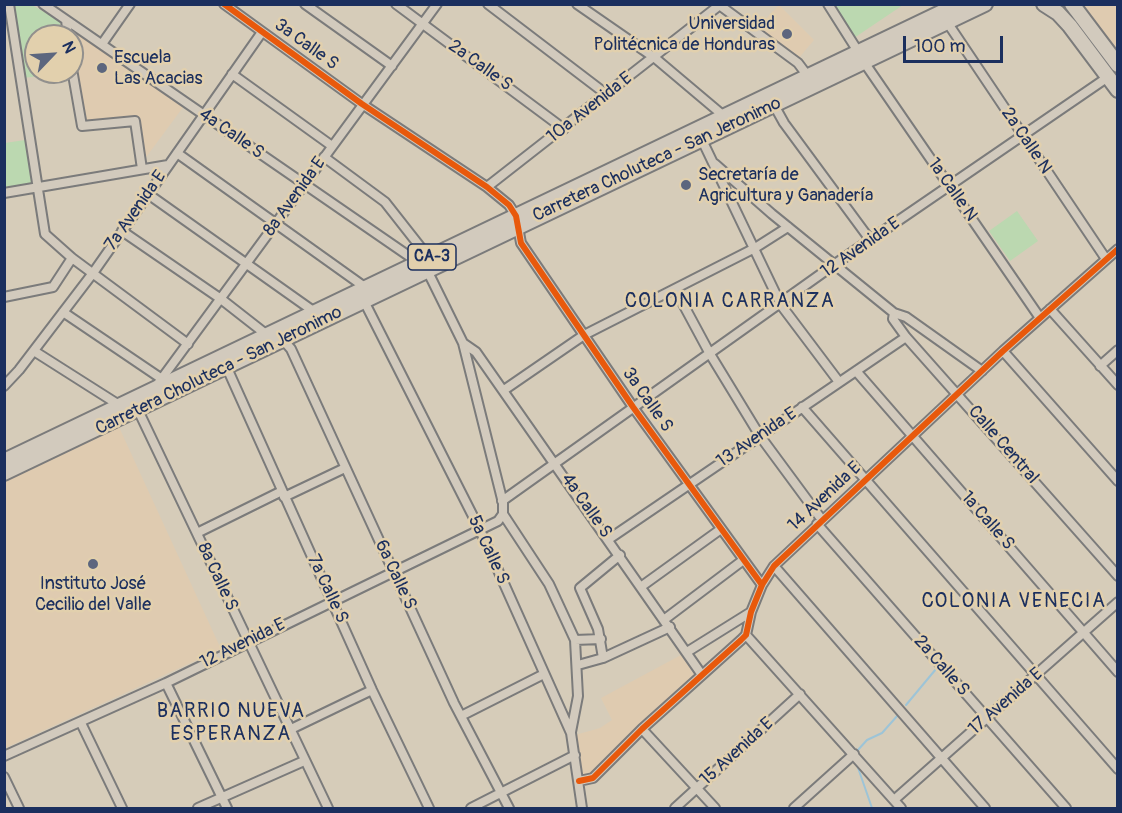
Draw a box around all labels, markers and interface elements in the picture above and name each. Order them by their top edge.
place label: Universidad Politécnica de Honduras [594,13,775,56]
street label: 3a Calle S [270,15,342,75]
north arrow [24,24,84,84]
scale bar [906,24,1006,62]
marker: Universidad Politécnica de Honduras [780,27,794,41]
text: 100 m [914,35,966,58]
street label: 2a Calle S [444,36,516,96]
text: N [57,38,80,56]
place label: Escuela Las Acacias [114,47,202,90]
marker: Escuela Las Acacias [95,61,109,75]
street label: 10a Avenida E [543,68,637,148]
street label: Carretera Choluteca - San Jeronimo [529,93,785,227]
street label: 4a Calle S [194,104,268,164]
street label: 2a Calle N [996,104,1056,178]
street label: 8a Avenida E [259,153,331,241]
street label: 1a Calle N [922,154,982,226]
place label: Secretaría de Agricultura y Ganadería [698,164,873,207]
street label: 7a Avenida E [101,167,171,255]
marker: Secretaría de Agricultura y Ganadería [679,178,693,192]
street label: 12 Avenida E [817,213,905,283]
road number: CA-3 [408,244,456,270]
district label: COLONIA CARRANZA [625,290,835,314]
street label: Carretera Choluteca - San Jeronimo [92,302,346,440]
street label: 3a Calle S [617,364,677,436]
street label: Calle Central [963,401,1043,489]
street label: 13 Avenida E [713,403,801,473]
street label: 14 Avenida E [784,458,866,536]
street label: 4a Calle S [556,469,616,543]
street label: 1a Calle S [956,487,1018,555]
street label: 5a Calle S [463,512,513,588]
street label: 6a Calle S [370,537,420,613]
street label: 8a Calle S [192,540,242,614]
street label: 7a Calle S [302,551,352,627]
marker: Instituto José Cecilio del Valle [86,557,100,571]
place label: Instituto José Cecilio del Valle [35,573,151,616]
district label: COLONIA VENECIA [922,590,1106,614]
street label: 12 Avenida E [197,614,289,674]
street label: 2a Calle S [909,631,973,701]
street label: 17 Avenida E [964,664,1048,740]
district label: BARRIO NUEVA ESPERANZA [157,700,305,747]
street label: 15 Avenida E [696,713,778,791]

